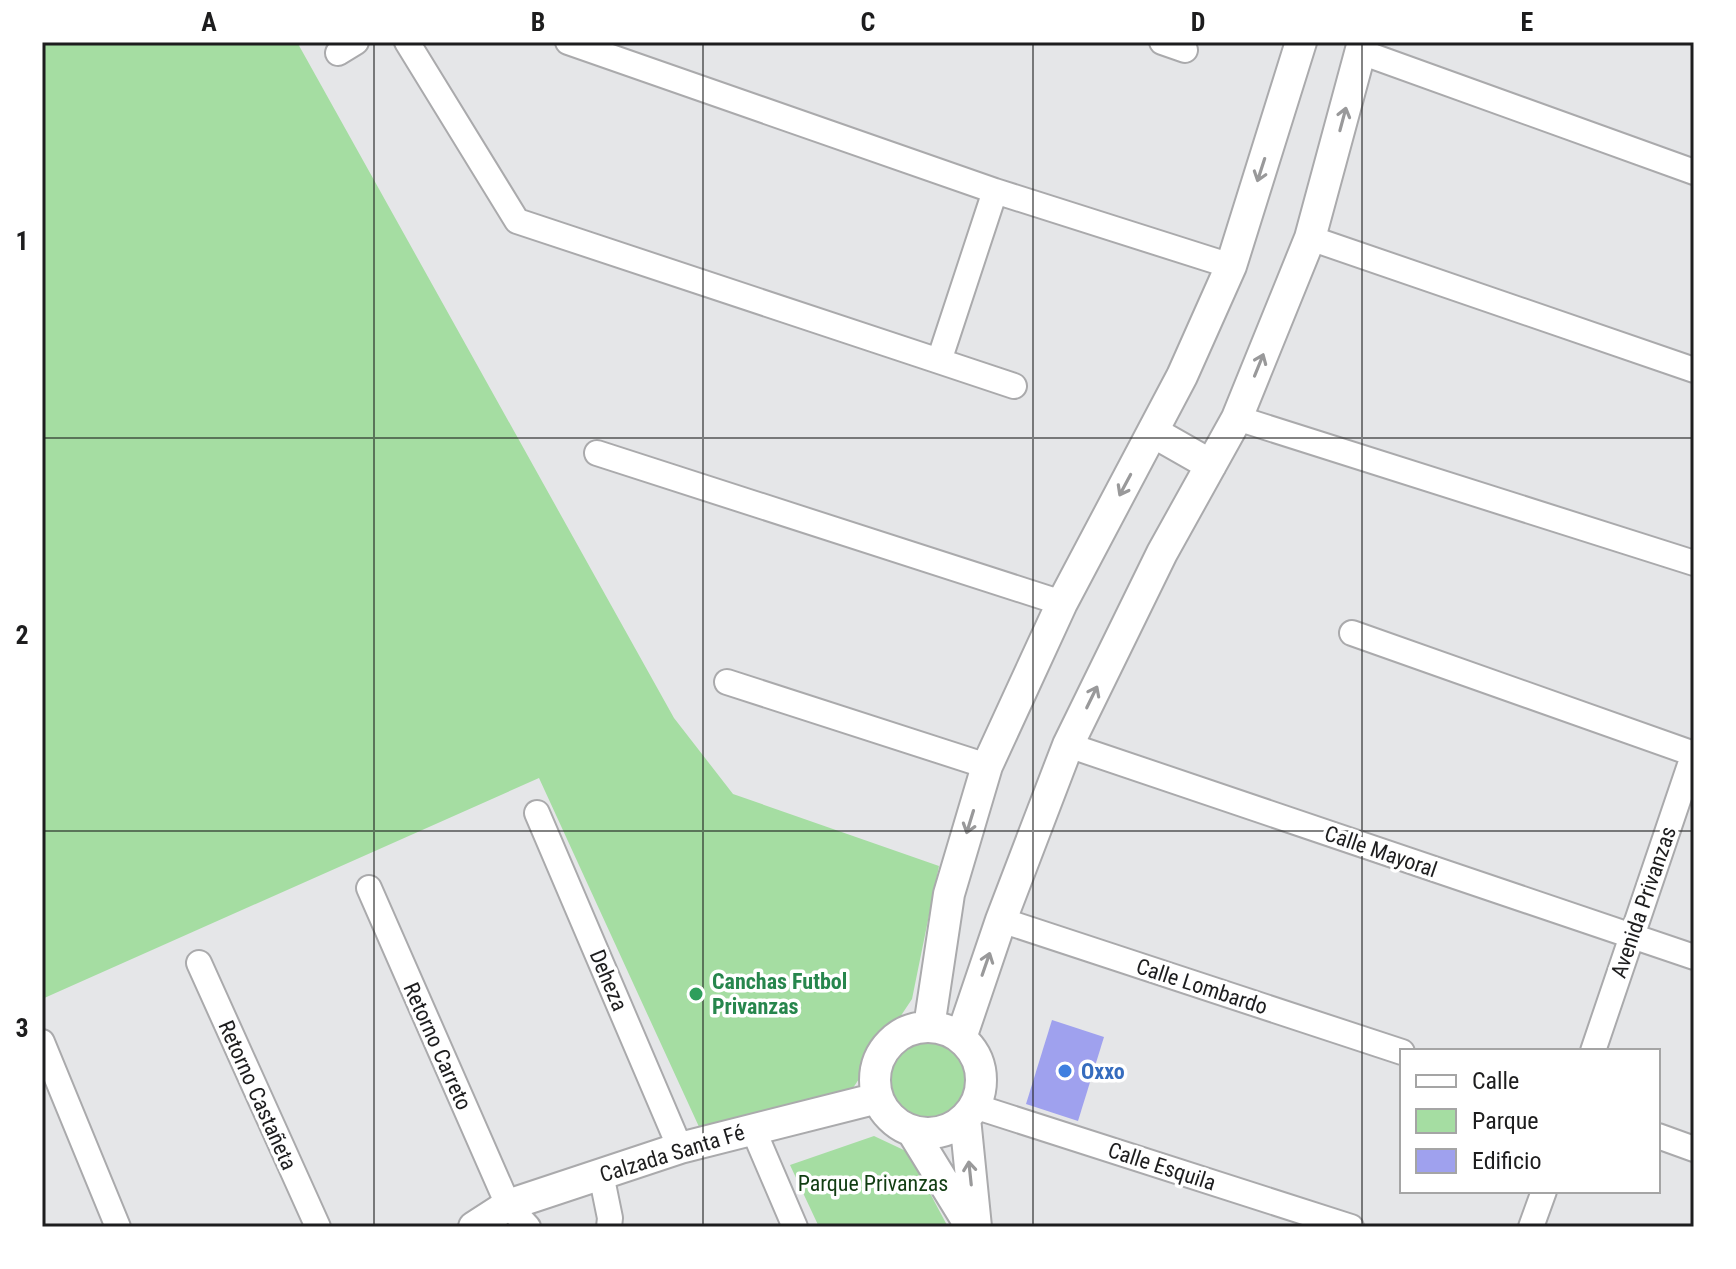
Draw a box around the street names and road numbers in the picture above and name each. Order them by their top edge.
street label: Calle Mayoral [1321,821,1440,882]
street label: Avenida Privanzas [1606,823,1681,981]
street label: Deheza [585,946,633,1015]
street label: Calle Lombardo [1133,954,1271,1019]
street label: Retorno Carreto [398,979,477,1114]
street label: Retorno Castañeta [213,1017,302,1174]
street label: Calzada Santa Fé [597,1120,748,1187]
street label: Calle Esquila [1105,1137,1219,1196]

